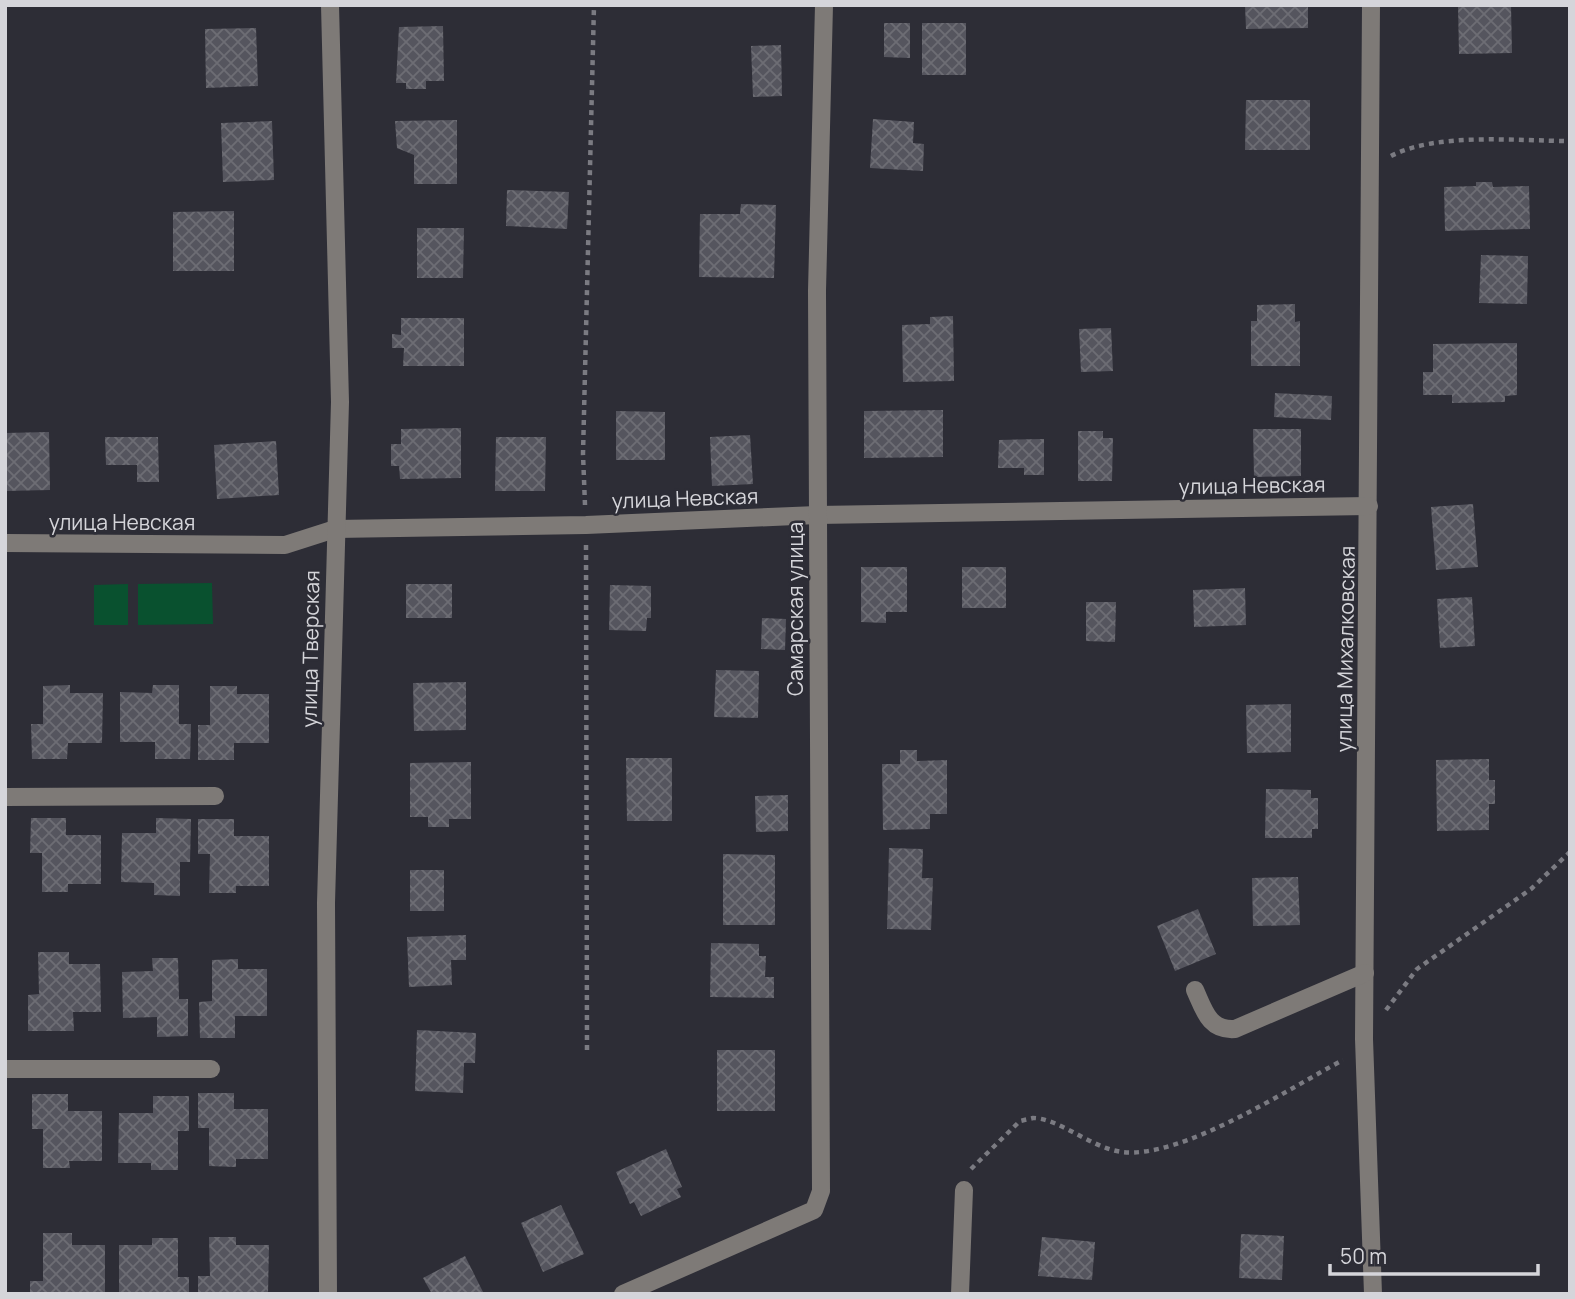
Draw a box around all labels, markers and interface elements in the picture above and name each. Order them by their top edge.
street label: улица Невская [1178,470,1326,500]
street label: улица Невская [611,481,759,515]
street label: улица Невская [49,508,195,536]
street label: Самарская улица [781,522,809,696]
street label: улица Михалковская [1329,545,1361,753]
street label: улица Тверская [295,570,325,728]
scale bar [1330,1232,1538,1276]
text: 50 m [1340,1242,1387,1270]

